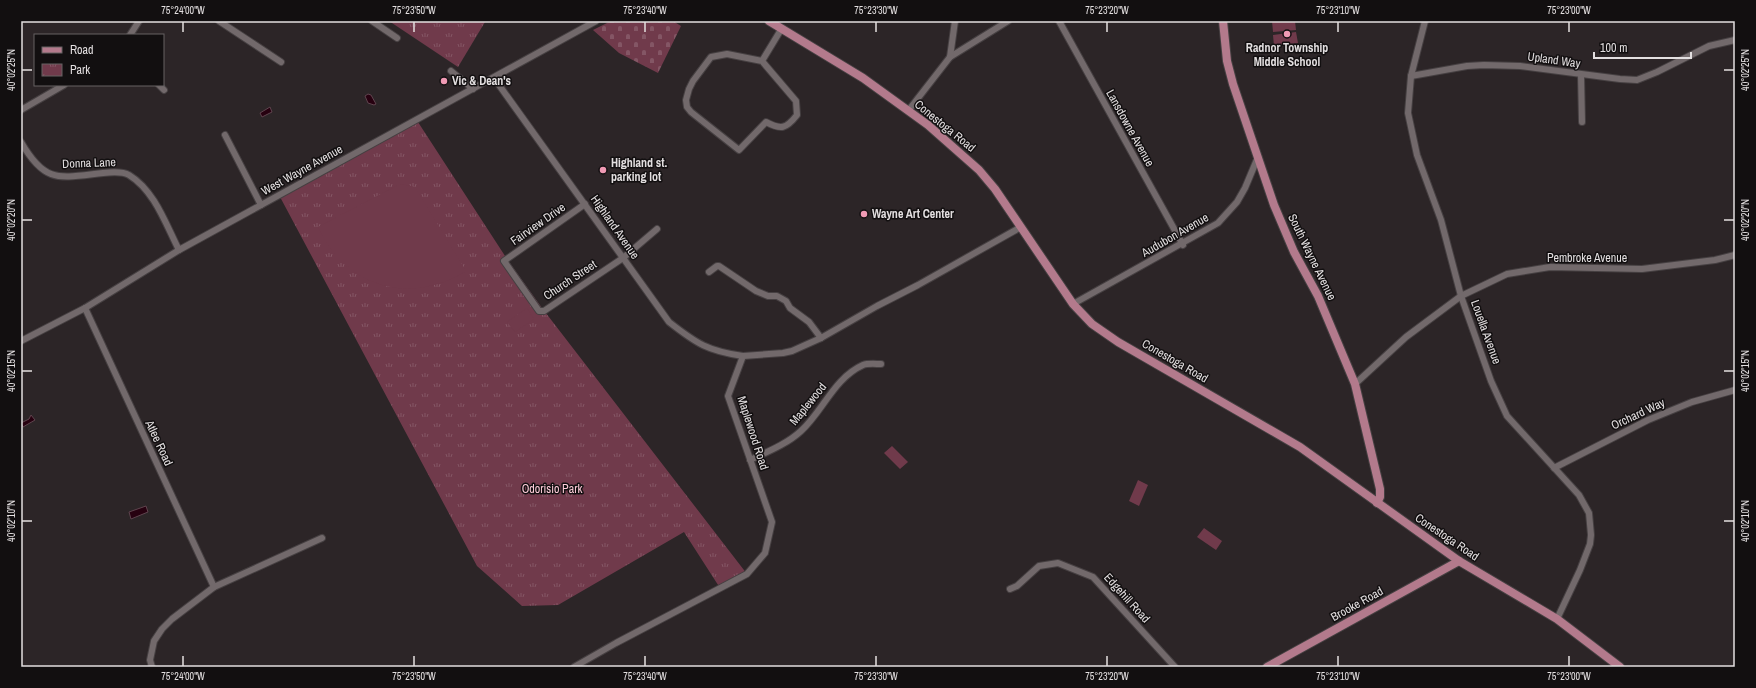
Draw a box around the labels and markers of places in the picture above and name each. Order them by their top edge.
marker: Radnor Township Middle School [1282,29,1292,39]
place label: Radnor Township Middle School [1246,40,1328,70]
place label: Vic & Dean's [452,73,512,89]
marker: Vic & Dean's [439,76,449,86]
place label: Highland st. parking lot [611,155,668,185]
marker: Highland st. parking lot [598,165,608,175]
place label: Wayne Art Center [872,206,954,222]
marker: Wayne Art Center [859,209,869,219]

